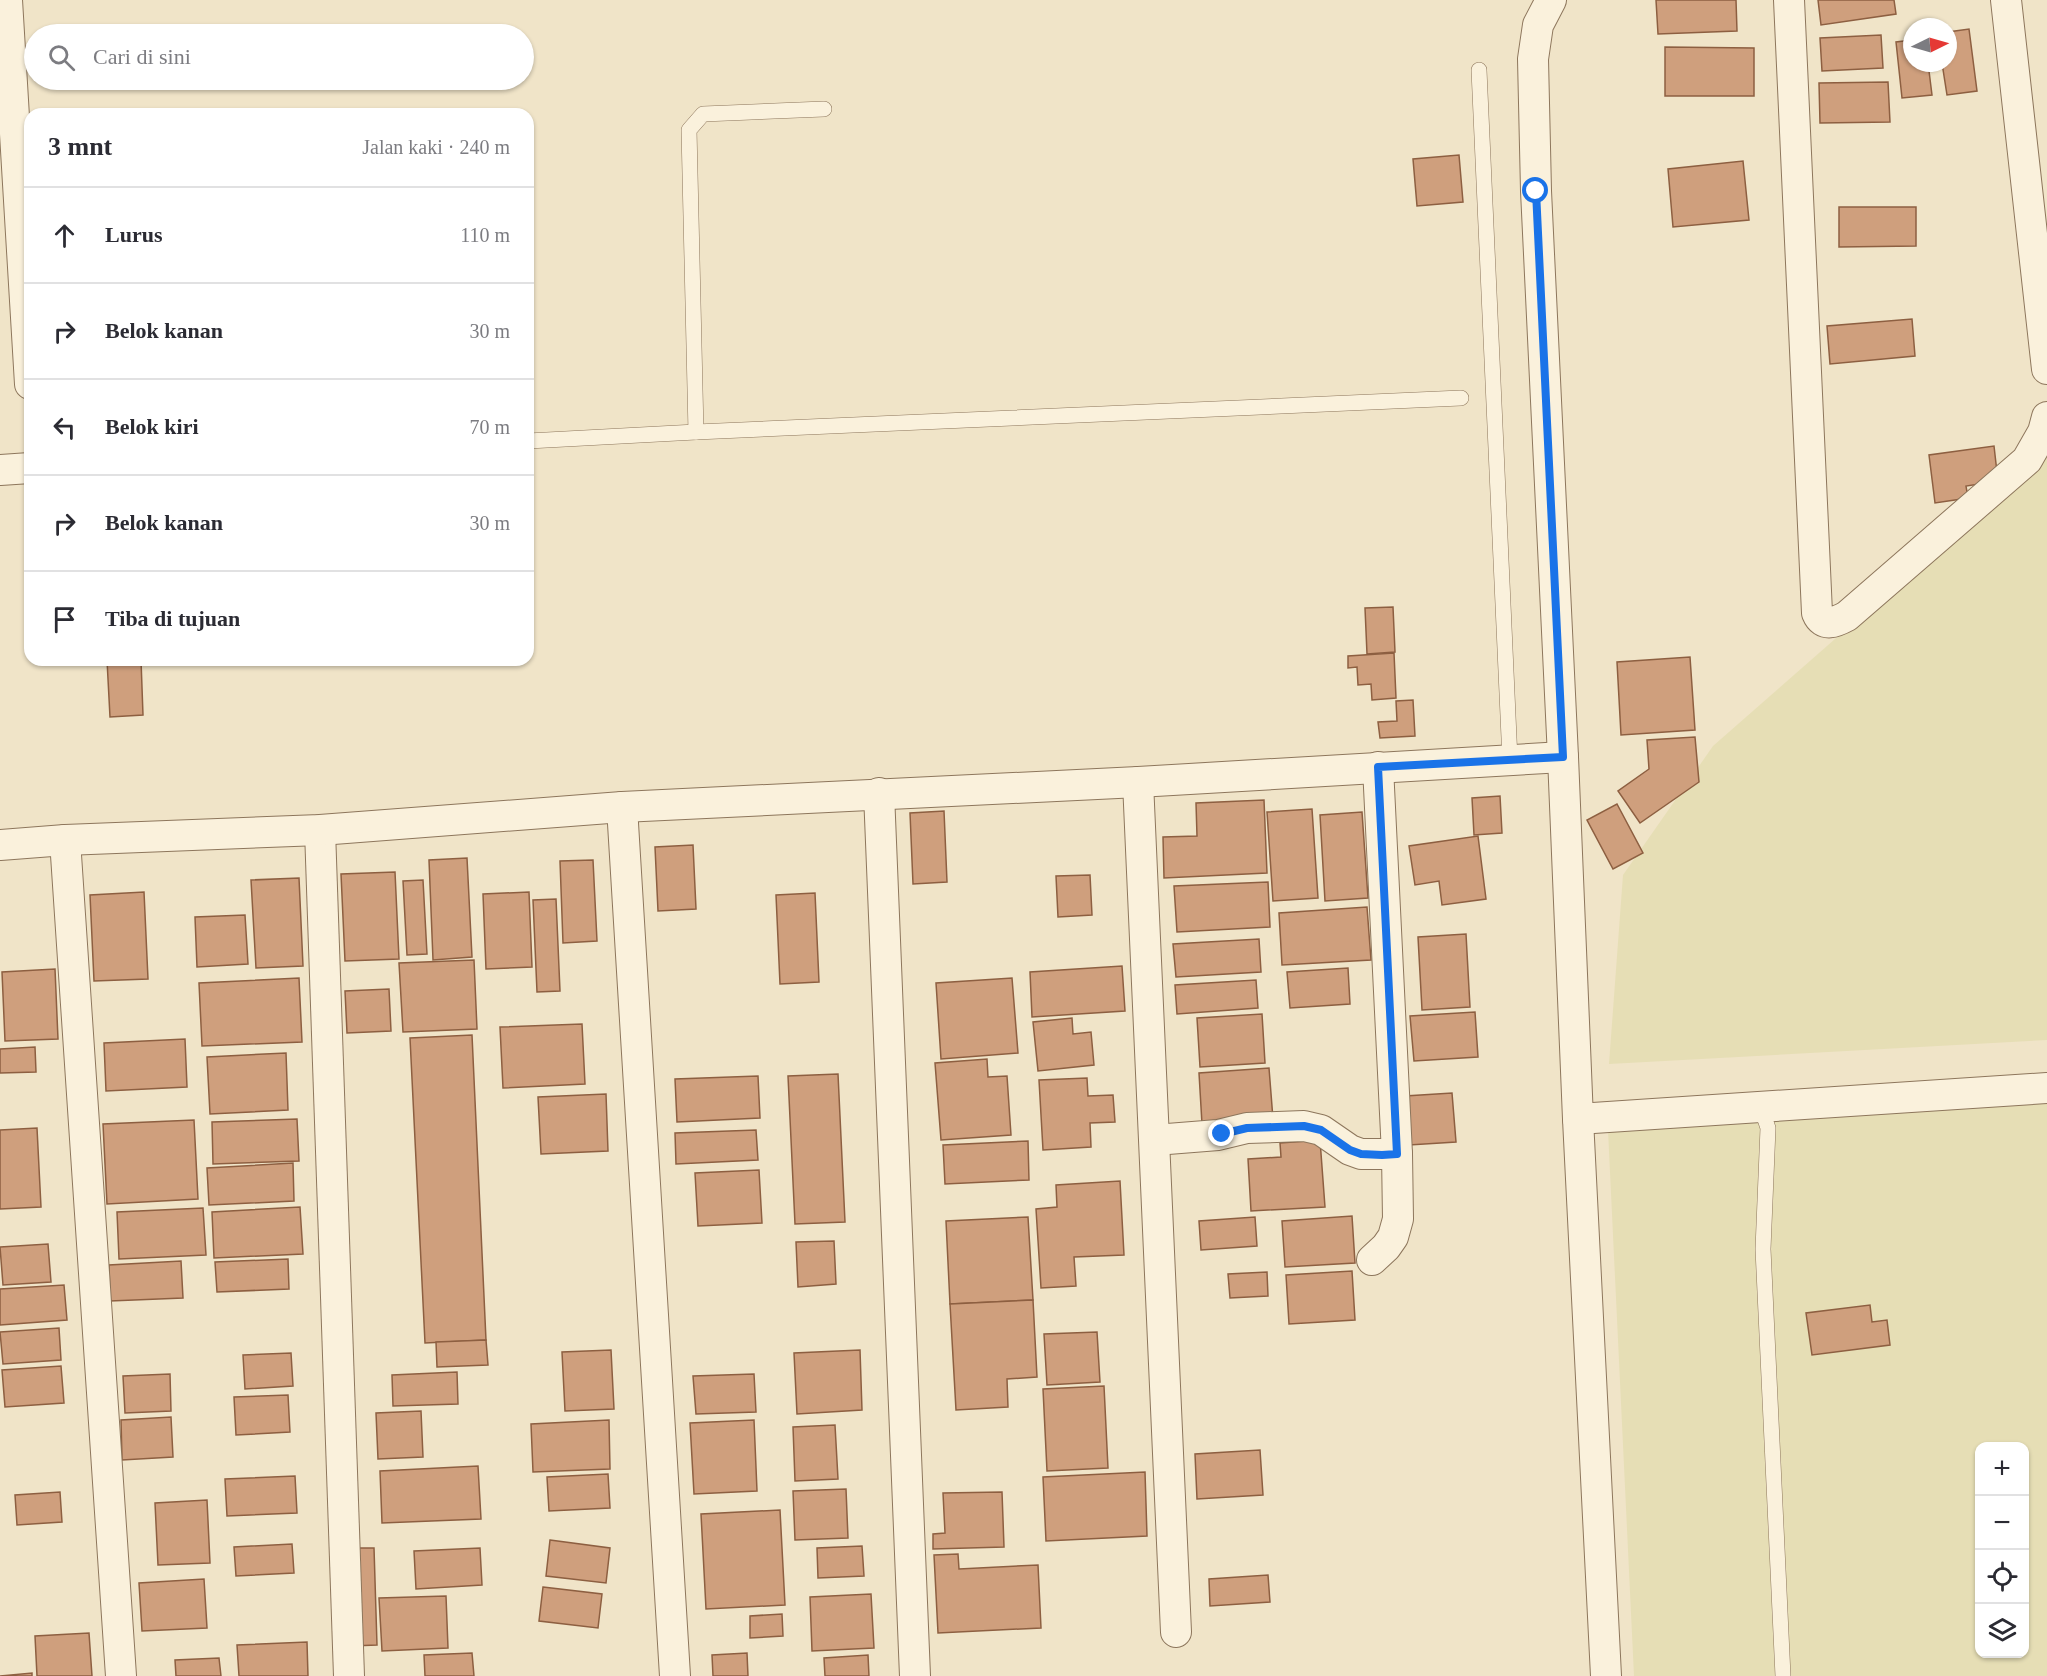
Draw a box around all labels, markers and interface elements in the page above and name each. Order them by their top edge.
north arrow [1903,18,1957,72]
search box [24,24,534,90]
icon: search [45,41,78,74]
text: Cari di sini [93,44,191,69]
text: 3 mnt [48,132,112,161]
text: Jalan kaki · 240 m [362,136,510,158]
route start [1522,177,1548,203]
icon: ahead [48,219,81,252]
text: Lurus [105,222,162,247]
text: 110 m [460,224,510,246]
icon: right [48,315,81,348]
text: Belok kanan [105,318,223,343]
text: 30 m [469,320,510,342]
icon: left [48,411,81,444]
text: Belok kiri [105,414,199,439]
text: 70 m [469,416,510,438]
icon: right [48,507,81,540]
text: Belok kanan [105,510,223,535]
text: 30 m [469,512,510,534]
icon: arrive [48,603,81,636]
text: Tiba di tujuan [105,606,240,631]
route end [1208,1120,1234,1146]
map controls [1975,1442,2029,1658]
button: + [1975,1442,2029,1496]
button: − [1975,1496,2029,1550]
button: locate [1975,1550,2029,1604]
button: layers [1975,1604,2029,1658]

